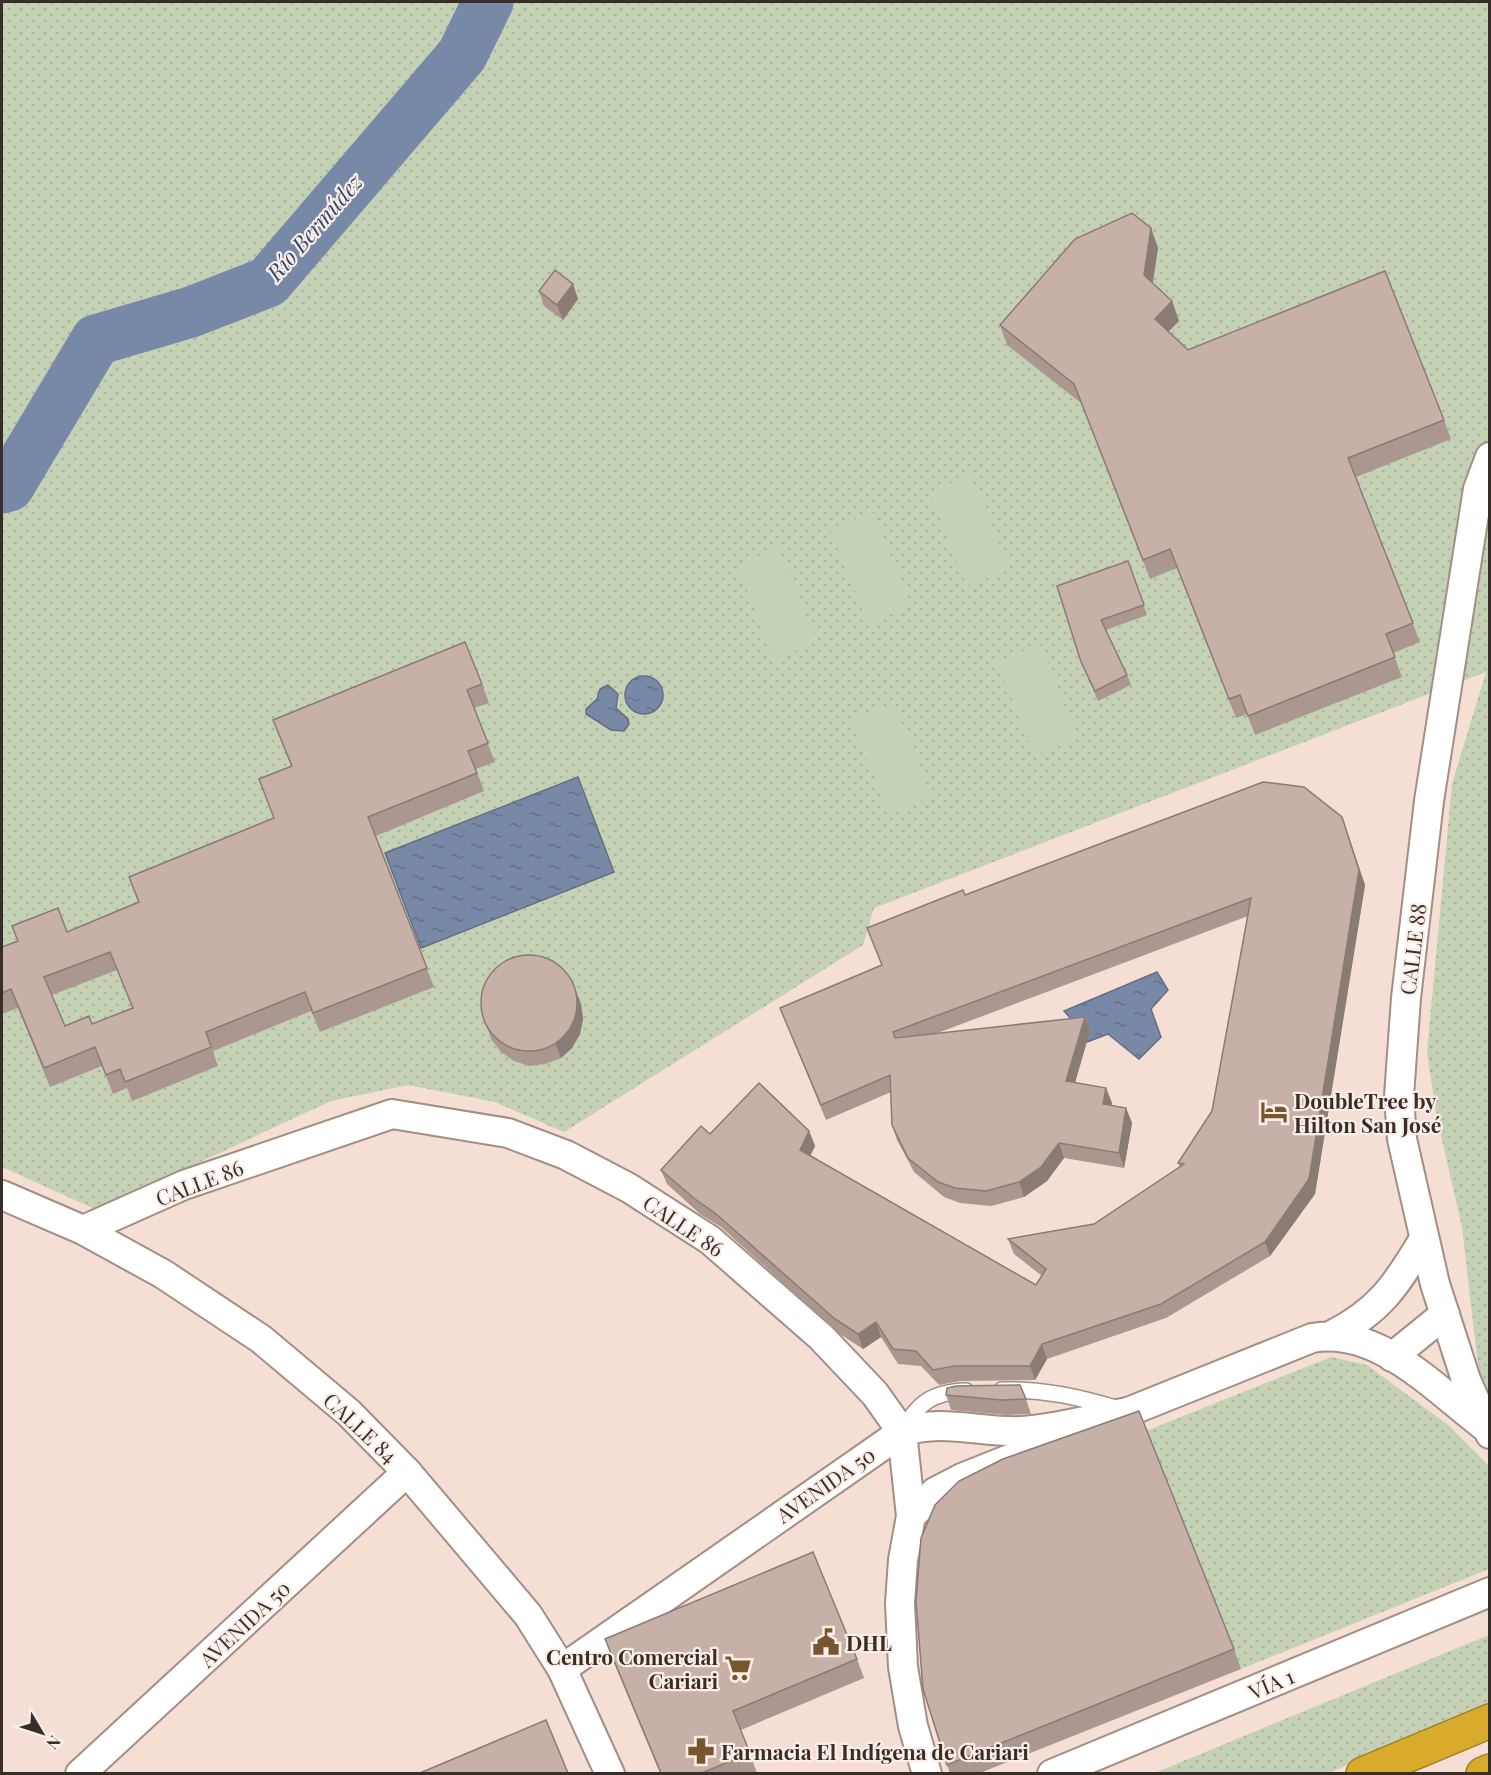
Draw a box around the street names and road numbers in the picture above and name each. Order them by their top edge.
street label: CALLE 88 [1393,902,1431,996]
street label: CALLE 86 [151,1152,247,1212]
street label: CALLE 86 [638,1188,730,1262]
street label: CALLE 84 [318,1386,404,1468]
street label: AVENIDA 50 [769,1440,880,1529]
street label: AVENIDA 50 [192,1574,295,1673]
street label: VÍA 1 [1243,1661,1298,1705]

